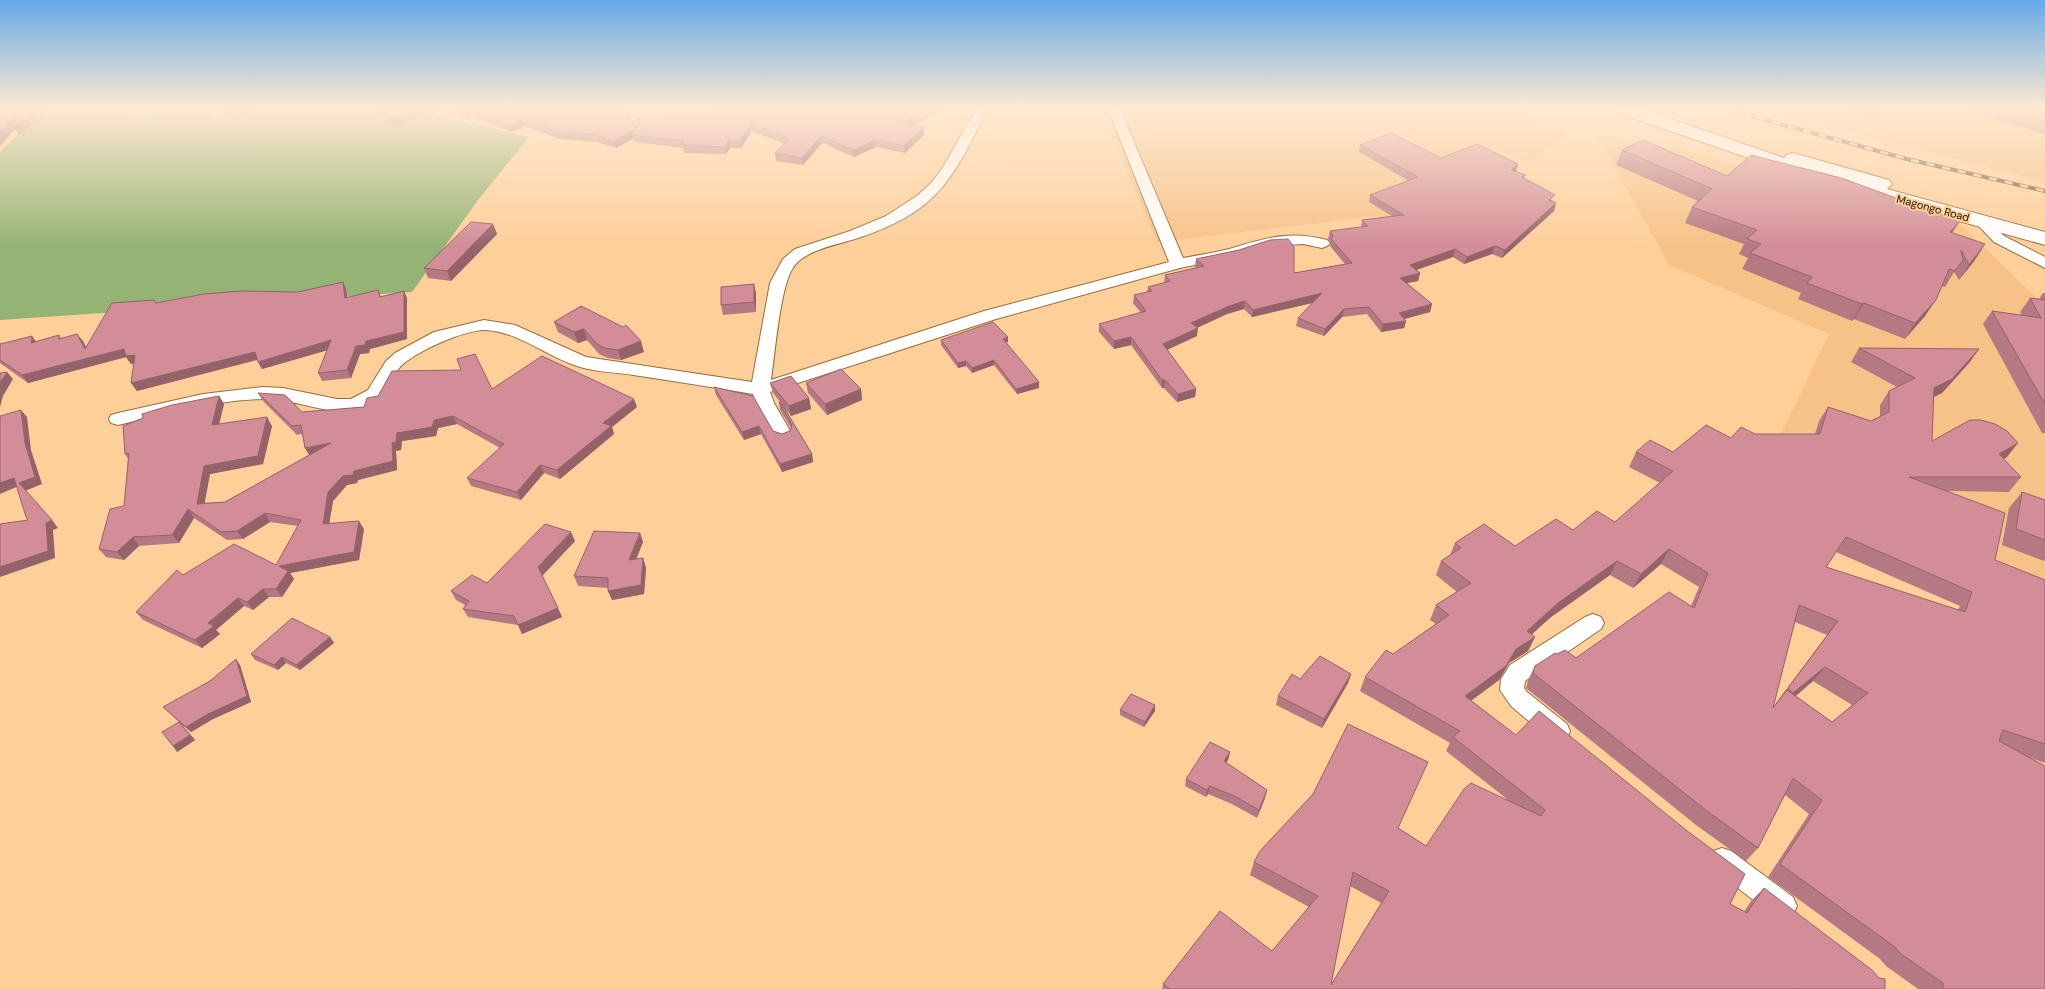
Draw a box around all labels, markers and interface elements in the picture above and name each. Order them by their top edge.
street label: Magongo Road [1895,192,1971,224]

